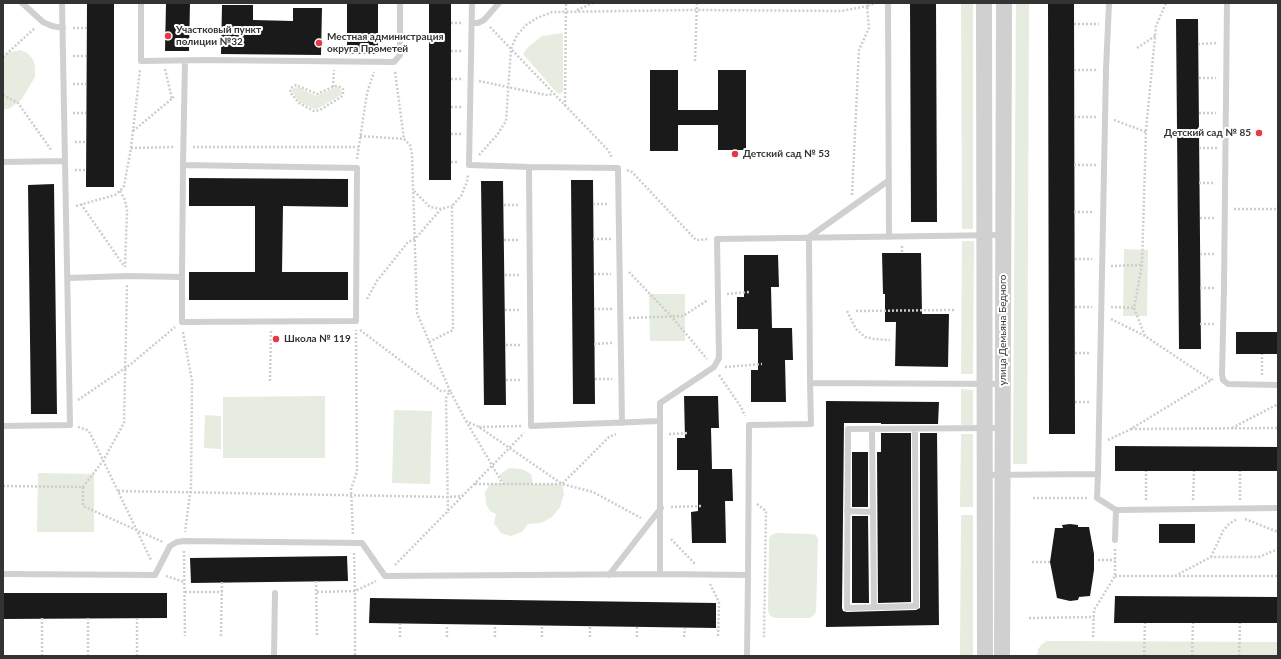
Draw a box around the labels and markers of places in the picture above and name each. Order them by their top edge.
place label: Участковый пункт полиции №32 [176,24,261,48]
marker: Участковый пункт полиции №32 [163,31,173,41]
place label: Местная администрация округа Прометей [327,31,444,54]
marker: Местная администрация округа Прометей [314,38,324,48]
place label: Детский сад № 85 [1164,127,1251,139]
marker: Детский сад № 85 [1254,128,1264,138]
place label: Детский сад № 53 [743,148,830,160]
marker: Детский сад № 53 [730,149,740,159]
place label: Школа № 119 [284,333,351,345]
marker: Школа № 119 [271,334,281,344]

